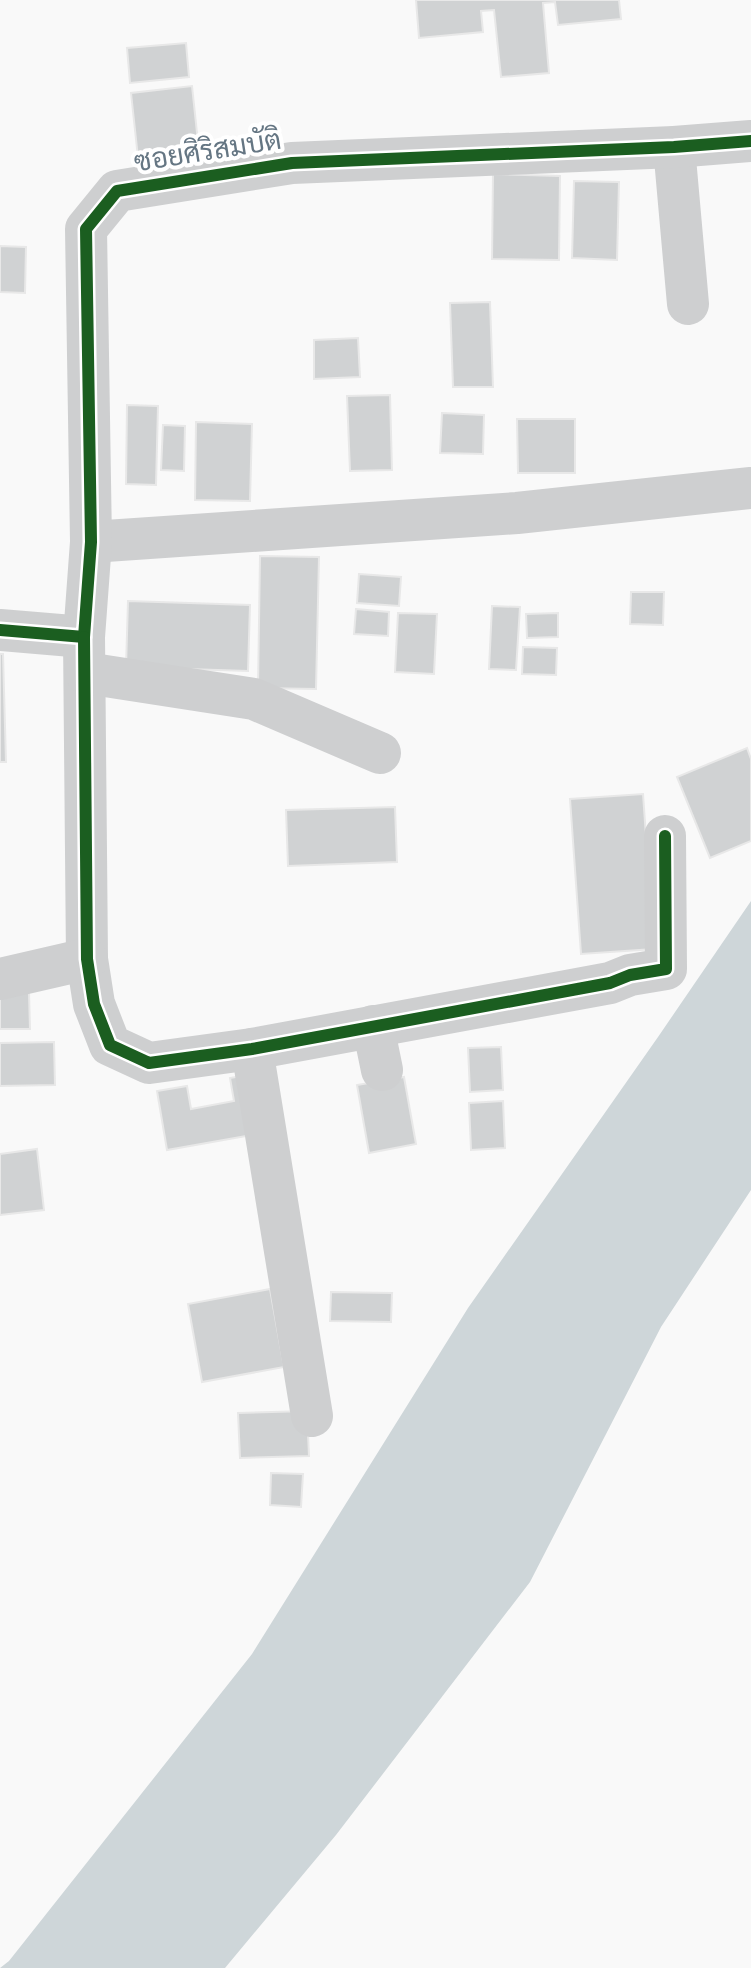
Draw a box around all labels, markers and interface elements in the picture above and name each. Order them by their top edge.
street label: ซอยศิริสมบัติ [131,121,284,177]

